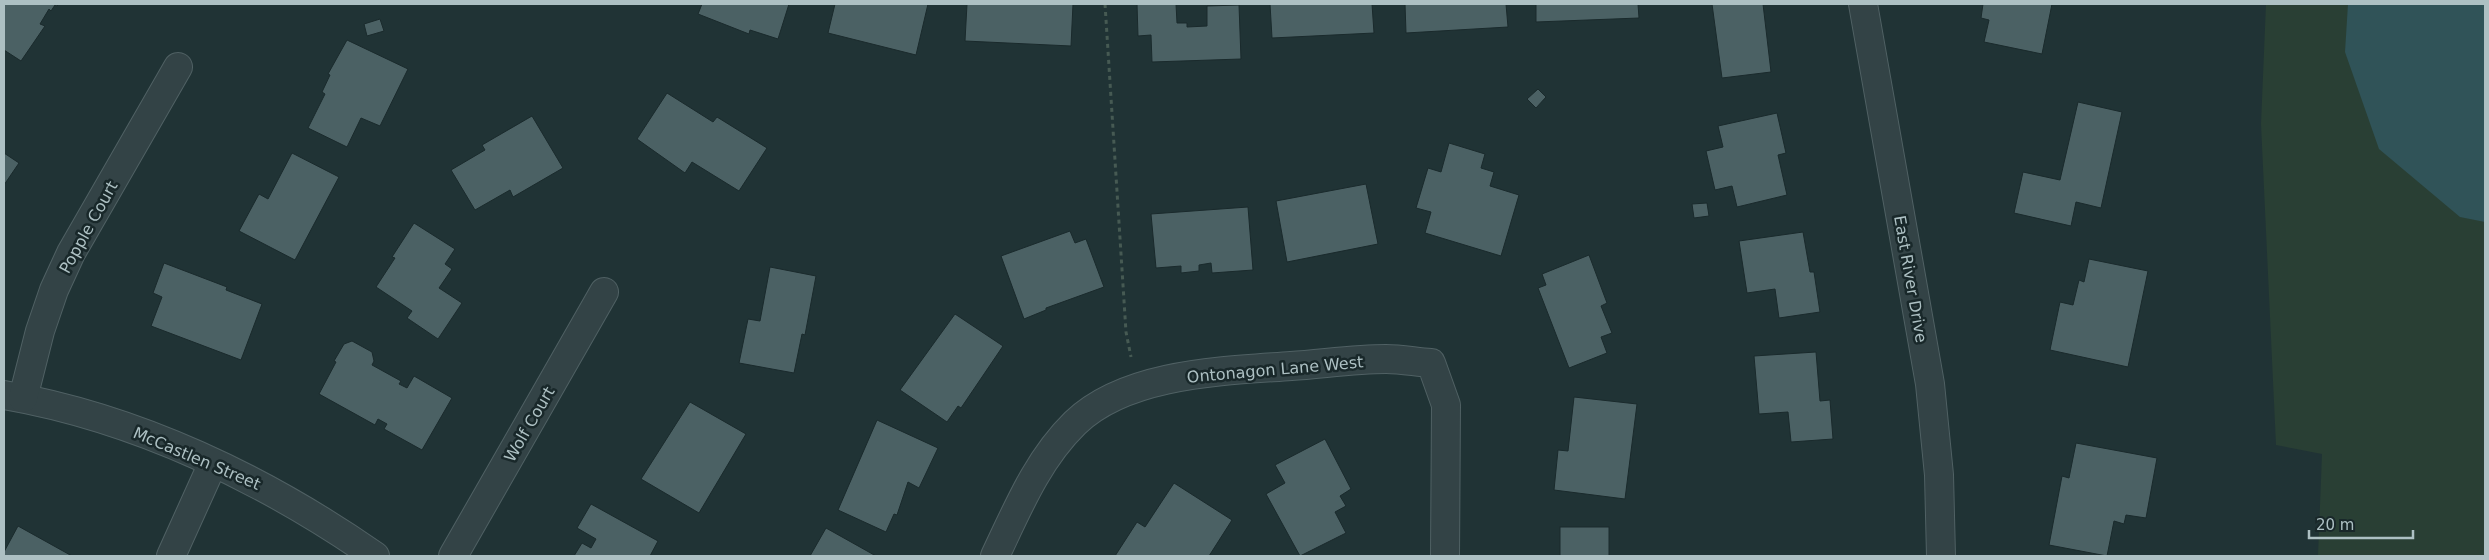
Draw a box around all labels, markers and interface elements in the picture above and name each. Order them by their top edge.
street label: Popple Court [55,178,122,277]
street label: East River Drive [1890,214,1931,344]
street label: Ontonagon Lane West [1186,352,1364,387]
street label: Wolf Court [500,383,559,465]
street label: McCastlen Street [130,423,263,494]
scale bar [2309,508,2413,540]
text: 20 m [2316,516,2354,534]

